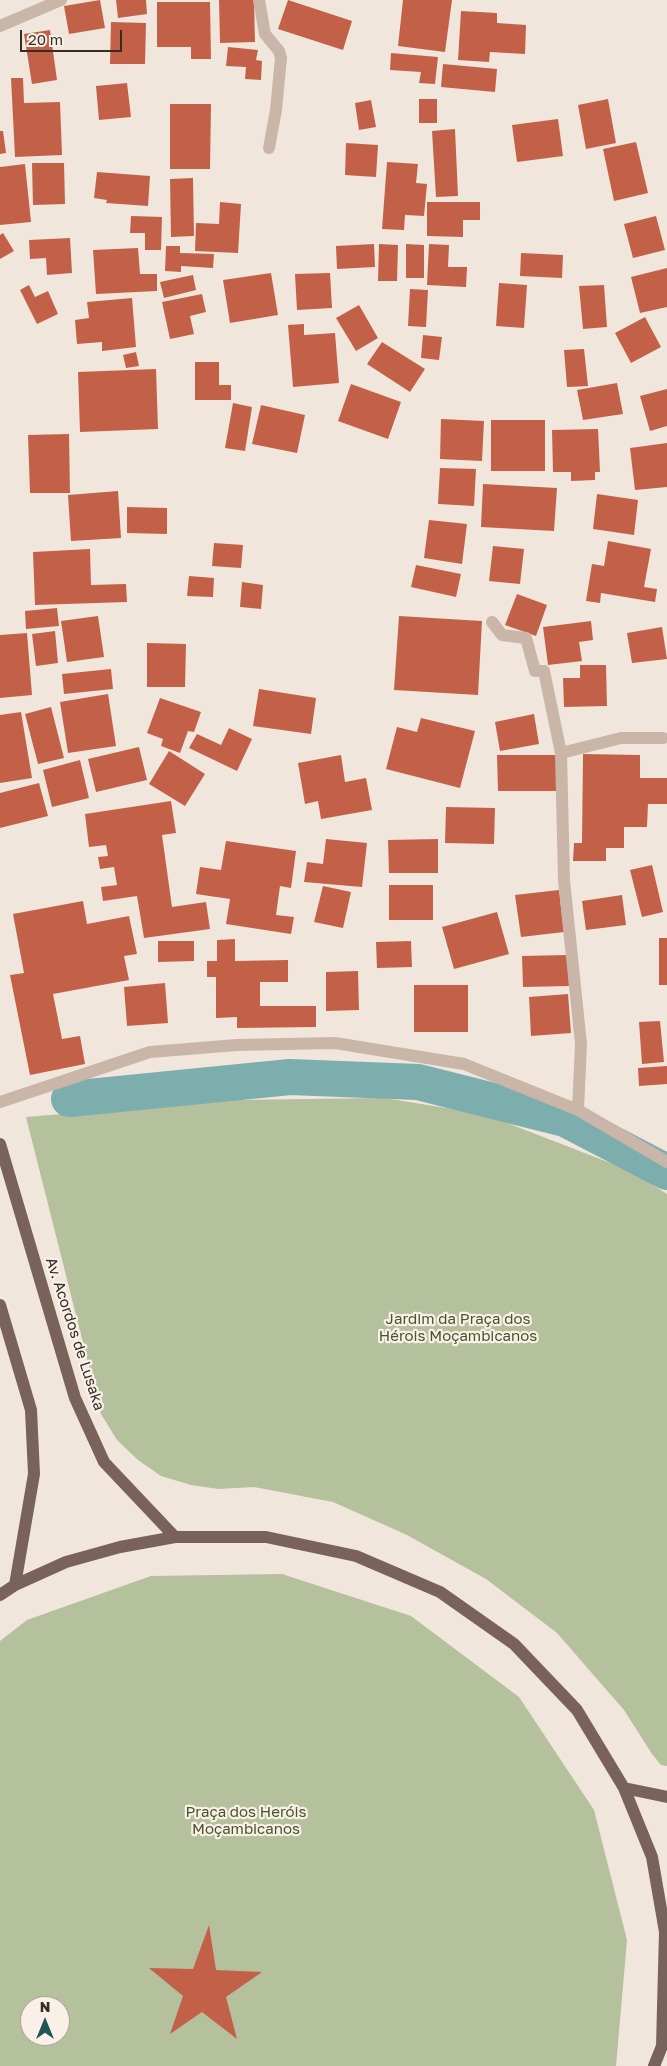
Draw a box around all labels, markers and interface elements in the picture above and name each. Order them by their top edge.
scale bar [22,20,125,52]
text: 20 m [28,30,63,48]
street label: Av. Acordos de Lusaka [42,1255,108,1413]
park label: Jardim da Praça dos Hérois Moçambicanos [379,1310,537,1345]
park label: Praça dos Heróis Moçambicanos [185,1803,307,1838]
north arrow [20,1996,70,2046]
text: N [40,1998,50,2015]

